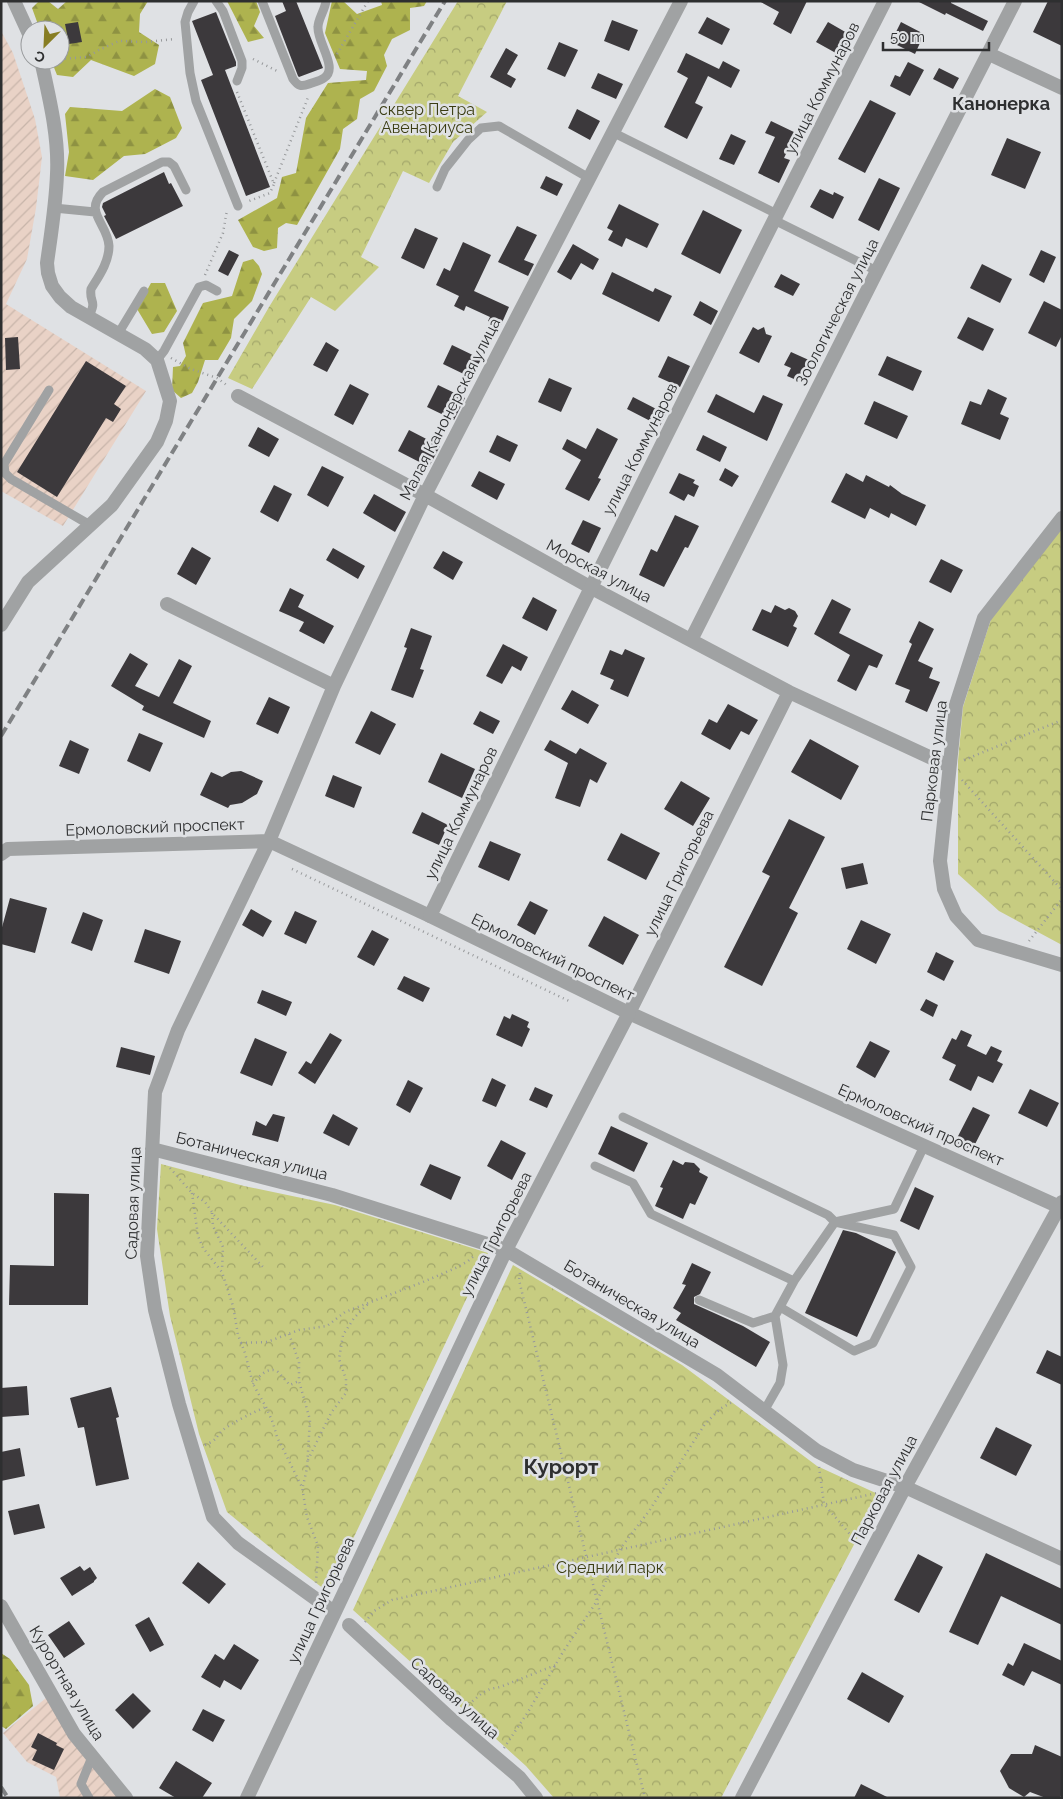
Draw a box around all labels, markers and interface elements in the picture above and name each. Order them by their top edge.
street label: улица Коммунаров [780,19,864,157]
north arrow [20,20,70,70]
scale bar [883,20,989,52]
text: 50 m [890,28,925,46]
text: С [32,47,47,66]
district label: Канонерка [952,93,1050,114]
park label: сквер Петра Авенариуса [379,100,475,137]
street label: Зоологическая улица [792,235,882,389]
street label: Малая Канонерская улица [396,315,504,503]
street label: улица Коммунаров [598,380,682,518]
street label: Морская улица [543,535,655,607]
street label: Парковая улица [917,699,951,823]
street label: улица Коммунаров [421,743,501,883]
street label: улица Григорьева [640,807,718,939]
street label: Ермоловский проспект [65,814,245,840]
street label: Ермоловский проспект [468,909,638,1005]
street label: Ермоловский проспект [835,1080,1007,1170]
street label: Ботаническая улица [174,1128,330,1184]
street label: Садовая улица [122,1146,144,1260]
street label: улица Григорьева [456,1169,536,1299]
street label: Ботаническая улица [560,1256,704,1352]
street label: Парковая улица [847,1432,921,1548]
district label: Курорт [524,1454,599,1479]
street label: улица Григорьева [283,1534,359,1666]
park label: Средний парк [556,1558,664,1577]
street label: Курортная улица [25,1622,109,1744]
street label: Садовая улица [407,1653,503,1743]

